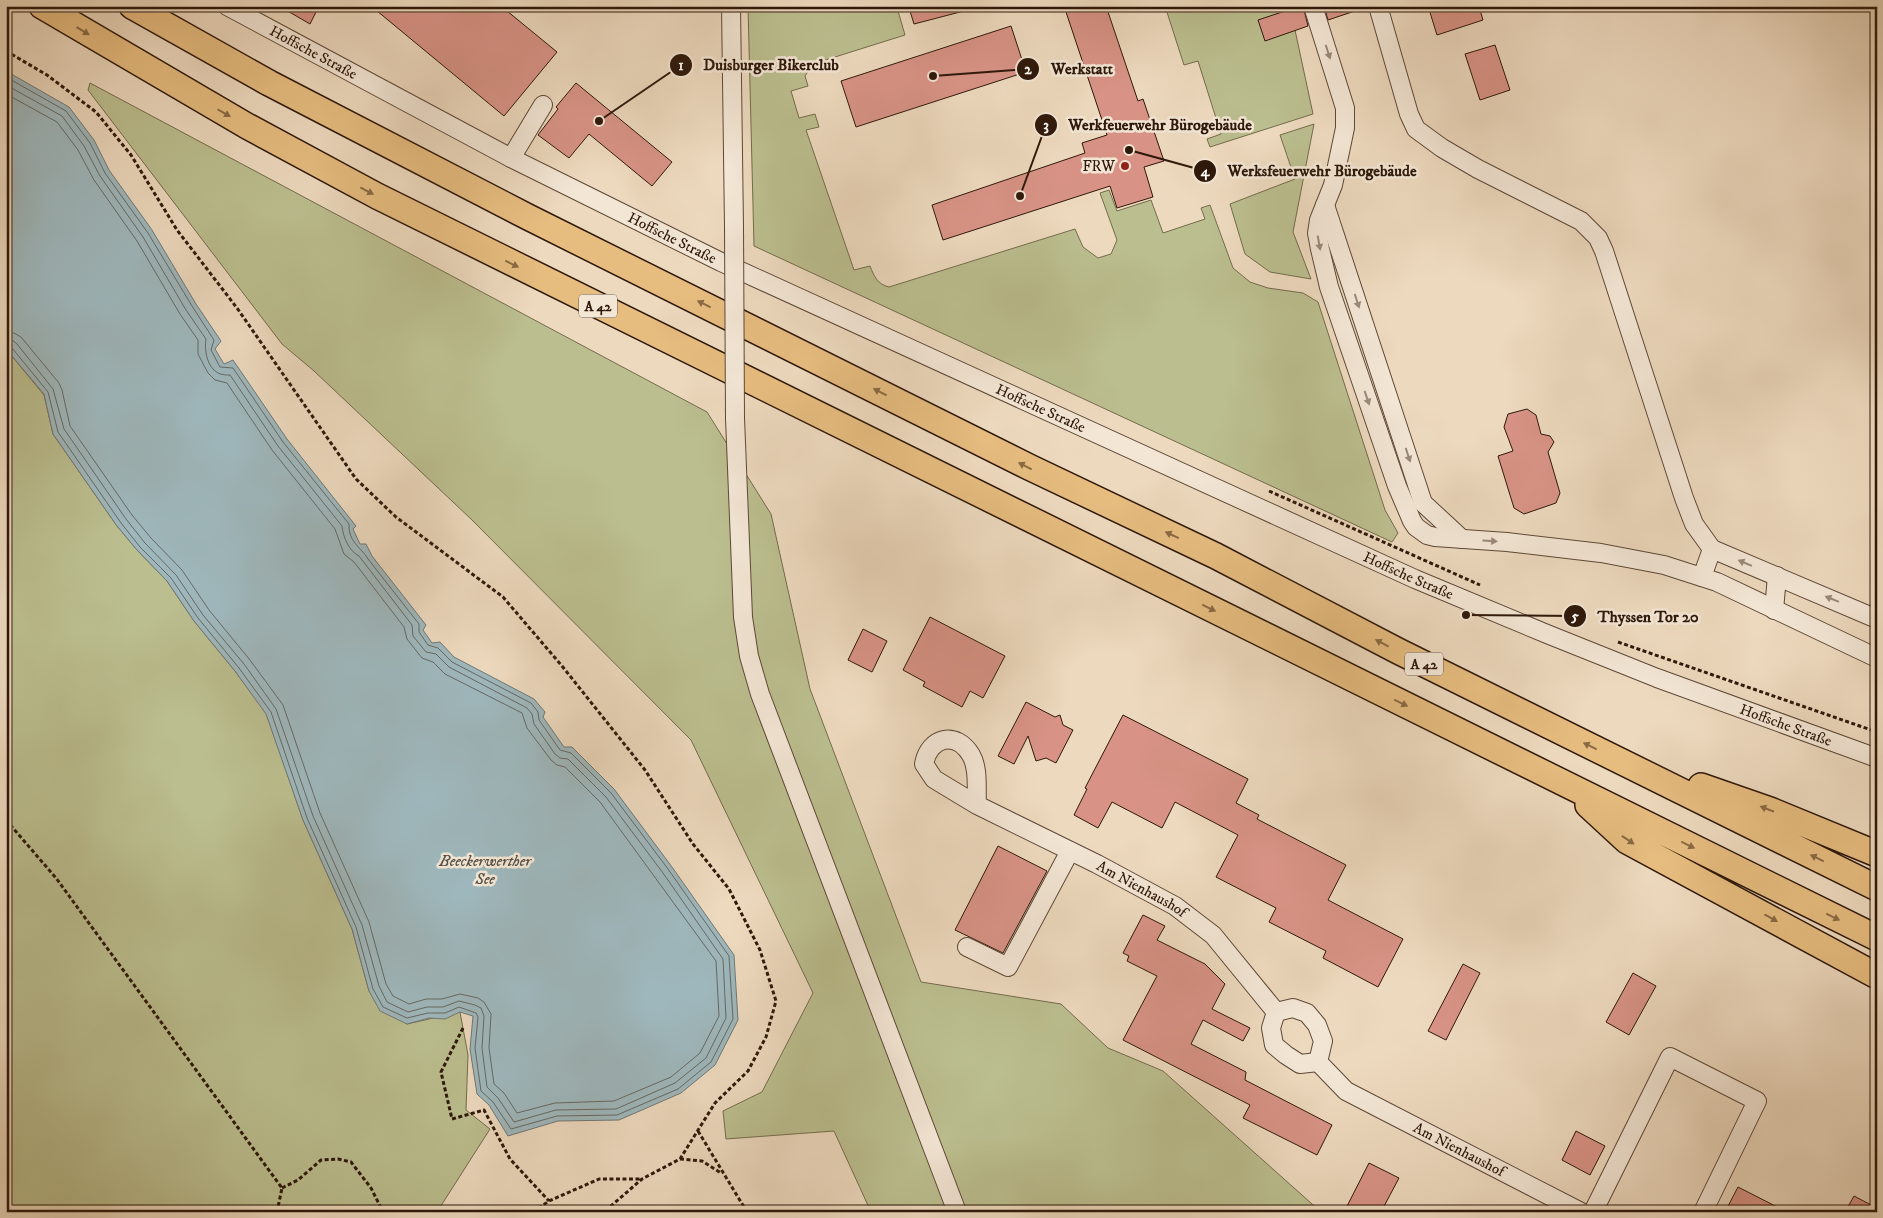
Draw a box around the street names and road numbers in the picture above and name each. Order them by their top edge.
street label: Hoffsche Straße [266,21,360,84]
street label: Hoffsche Straße [624,208,720,268]
road number: A 42 [579,294,617,318]
street label: Hoffsche Straße [993,380,1088,437]
street label: Hoffsche Straße [1360,548,1456,604]
road number: A 42 [1405,652,1443,676]
street label: Hoffsche Straße [1737,700,1834,751]
street label: Am Nienhaushof [1093,857,1192,923]
street label: Am Nienhaushof [1410,1118,1510,1182]

